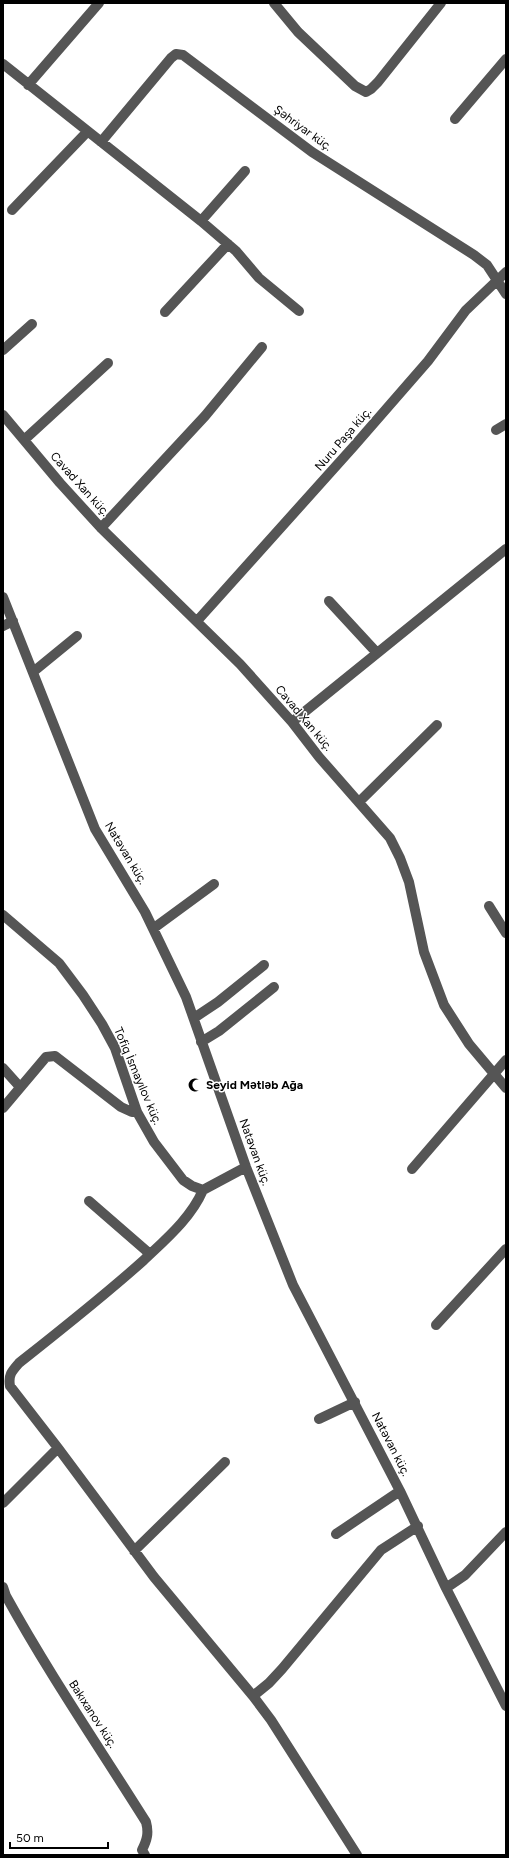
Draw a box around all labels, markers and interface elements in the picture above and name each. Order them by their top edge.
street label: Şəhriyar küç. [271,102,335,154]
street label: Nuru Paşa küç. [312,405,374,473]
street label: Cavad Xan küç. [48,449,112,519]
street label: Cavad Xan küç. [273,682,335,754]
street label: Natəvan küç. [102,819,150,887]
street label: Tofiq İsmayılov küç. [111,1025,165,1127]
mosque icon: Seyid Mətləb Ağa [187,1077,203,1093]
place label: Seyid Mətləb Ağa [206,1078,303,1092]
street label: Natəvan küç. [236,1117,274,1187]
street label: Natəvan küç. [369,1410,413,1478]
street label: Bakıxanov küç. [66,1677,120,1751]
scale bar [10,1824,108,1850]
text: 50 m [16,1831,44,1845]

